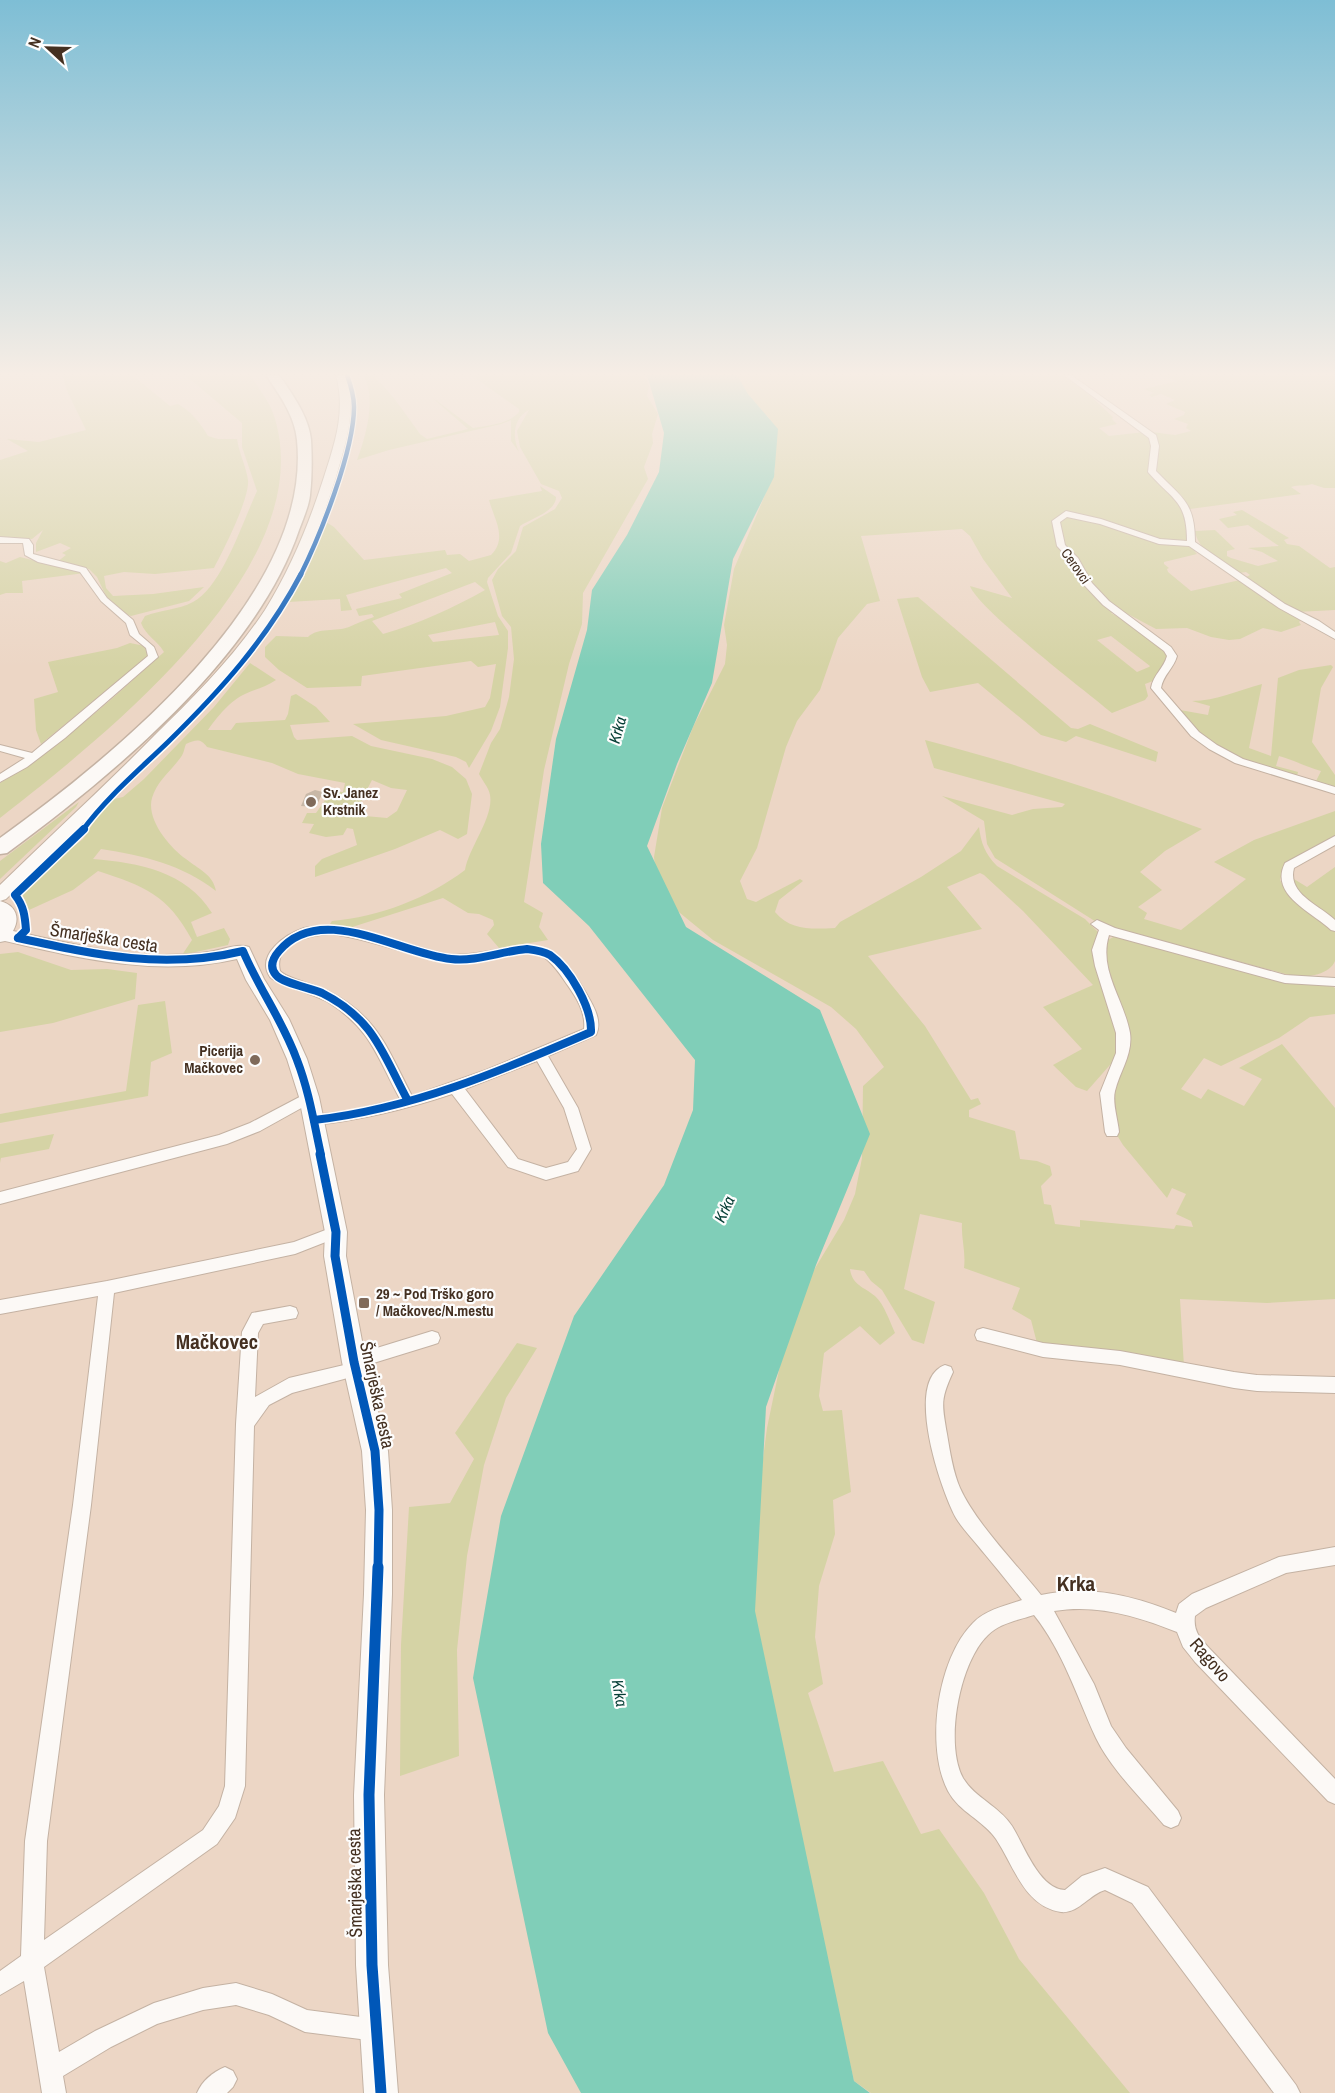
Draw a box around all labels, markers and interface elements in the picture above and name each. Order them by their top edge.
north arrow [18,18,78,78]
text: N [22,34,46,51]
street label: Cerovci [1057,545,1095,587]
water label: Krka [603,714,631,746]
place label: Sv. Janez Krstnik [323,782,378,820]
marker: Sv. Janez Krstnik [304,795,318,809]
street label: Šmarješka cesta [48,917,160,958]
place label: Picerija Mačkovec [184,1040,243,1078]
marker: Picerija Mačkovec [248,1053,262,1067]
water label: Krka [708,1192,740,1226]
place label: 29 ~ Pod Trško goro / Mačkovec/N.mestu [376,1283,494,1321]
marker: 29 ~ Pod Trško goro / Mačkovec/N.mestu [357,1296,371,1310]
district label: Mačkovec [176,1327,258,1356]
street label: Šmarješka cesta [354,1339,401,1451]
district label: Krka [1057,1569,1096,1598]
street label: Ragovo [1184,1632,1236,1687]
water label: Krka [607,1678,633,1708]
street label: Šmarješka cesta [341,1828,368,1938]

